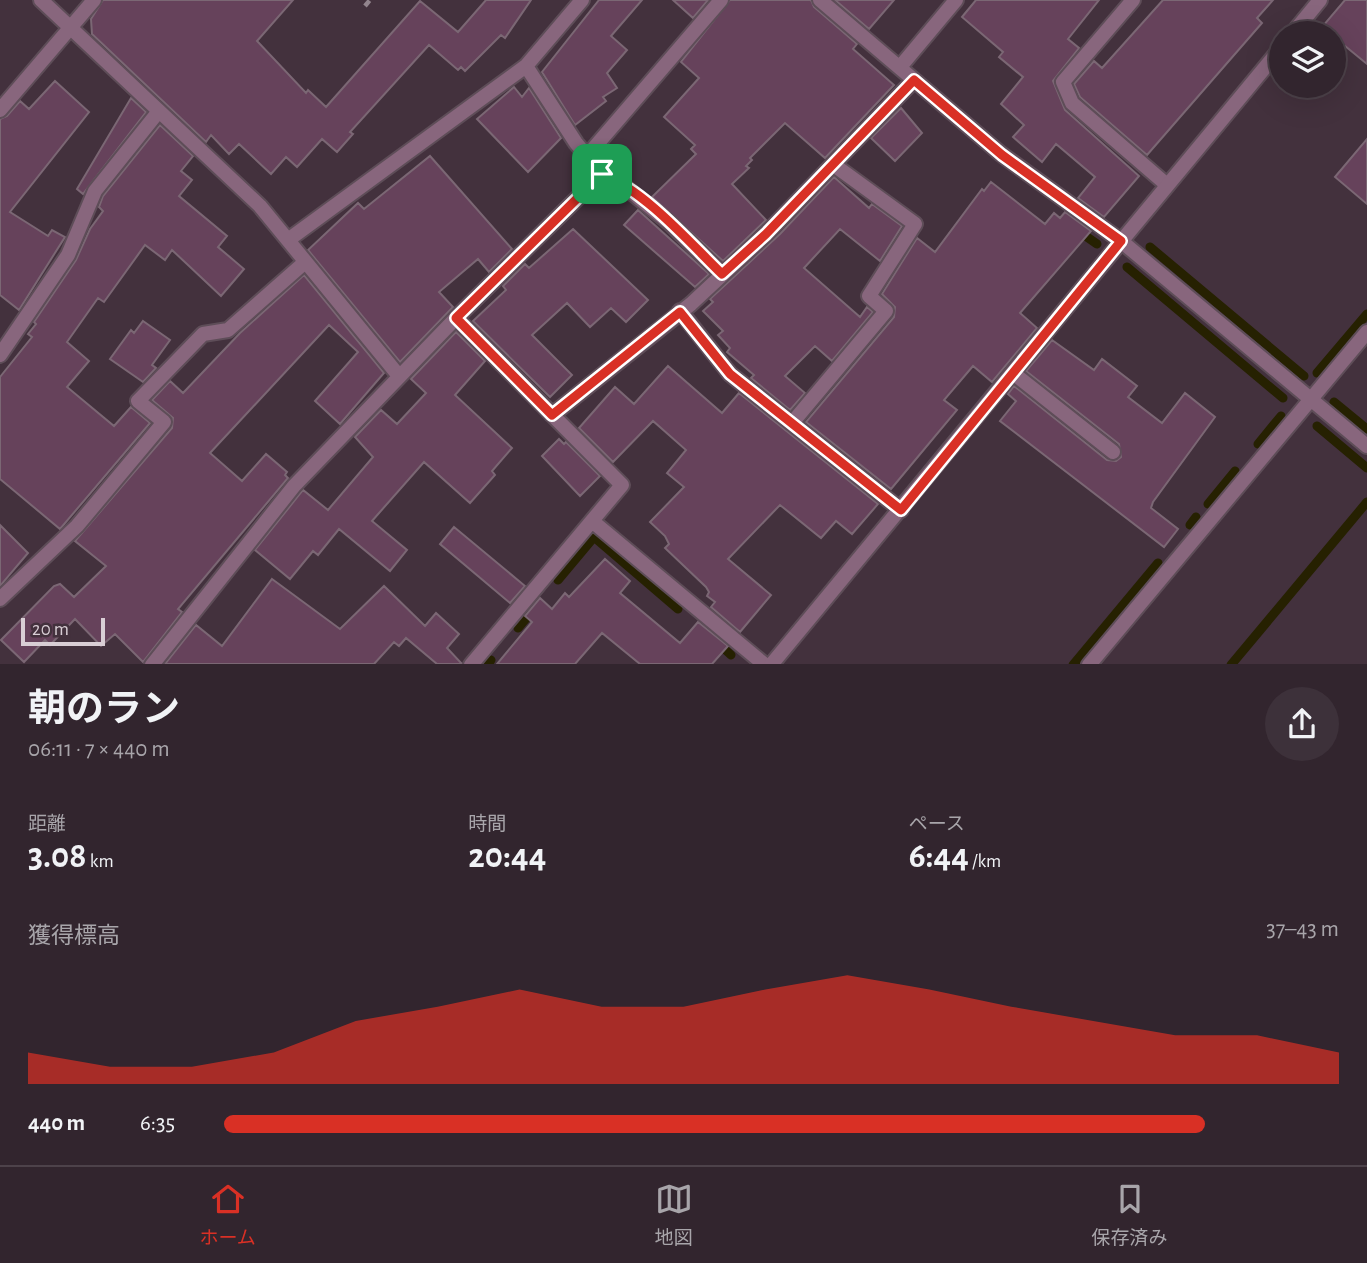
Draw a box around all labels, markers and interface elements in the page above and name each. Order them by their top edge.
map controls [1269,21,1346,98]
button: layers [1269,21,1346,98]
pin [572,144,632,204]
icon: arrive [583,155,621,193]
scale bar [21,615,105,647]
text: 20 m [32,620,69,639]
button: share [1265,687,1339,761]
text: 朝のラン [28,691,180,729]
text: 06:11 · 7 × 440 m [28,738,170,761]
text: 距離 [28,815,66,834]
text: 時間 [468,815,506,834]
text: ペース [909,815,965,834]
text: 3.08 [28,839,87,874]
text: 20:44 [468,839,546,874]
text: 6:44 [909,839,969,874]
text: km [87,852,114,871]
text: /km [969,852,1001,871]
text: 37–43 m [1266,918,1339,941]
text: 獲得標高 [28,925,120,948]
text: 440 m [28,1112,85,1135]
text: 6:35 [140,1112,175,1135]
tab: ホーム [199,1180,256,1250]
tab: 地図 [655,1180,693,1250]
tab: 保存済み [1092,1180,1168,1250]

